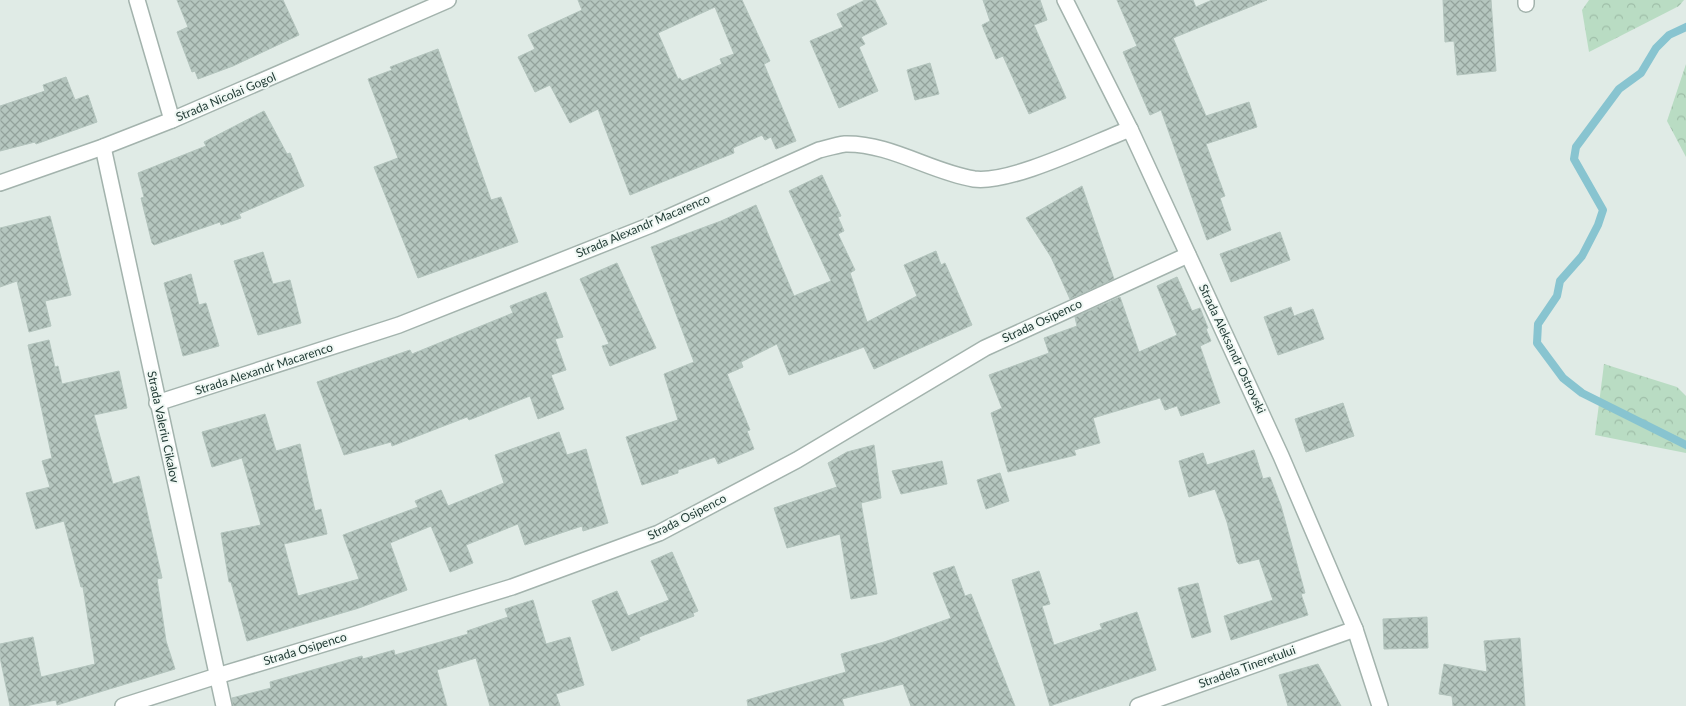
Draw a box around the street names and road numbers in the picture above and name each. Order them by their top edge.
street label: Strada Nicolai Gogol [174,69,278,124]
street label: Strada Alexandr Macarenco [574,190,712,261]
street label: Strada Aleksandr Ostrovski [1196,282,1269,416]
street label: Strada Osipenco [1000,295,1084,346]
street label: Strada Alexandr Macarenco [193,339,335,398]
street label: Strada Valeriu Cikalov [144,370,183,485]
street label: Strada Osipenco [645,490,729,543]
street label: Strada Osipenco [261,629,348,668]
street label: Stradela Tineretului [1196,642,1297,691]

